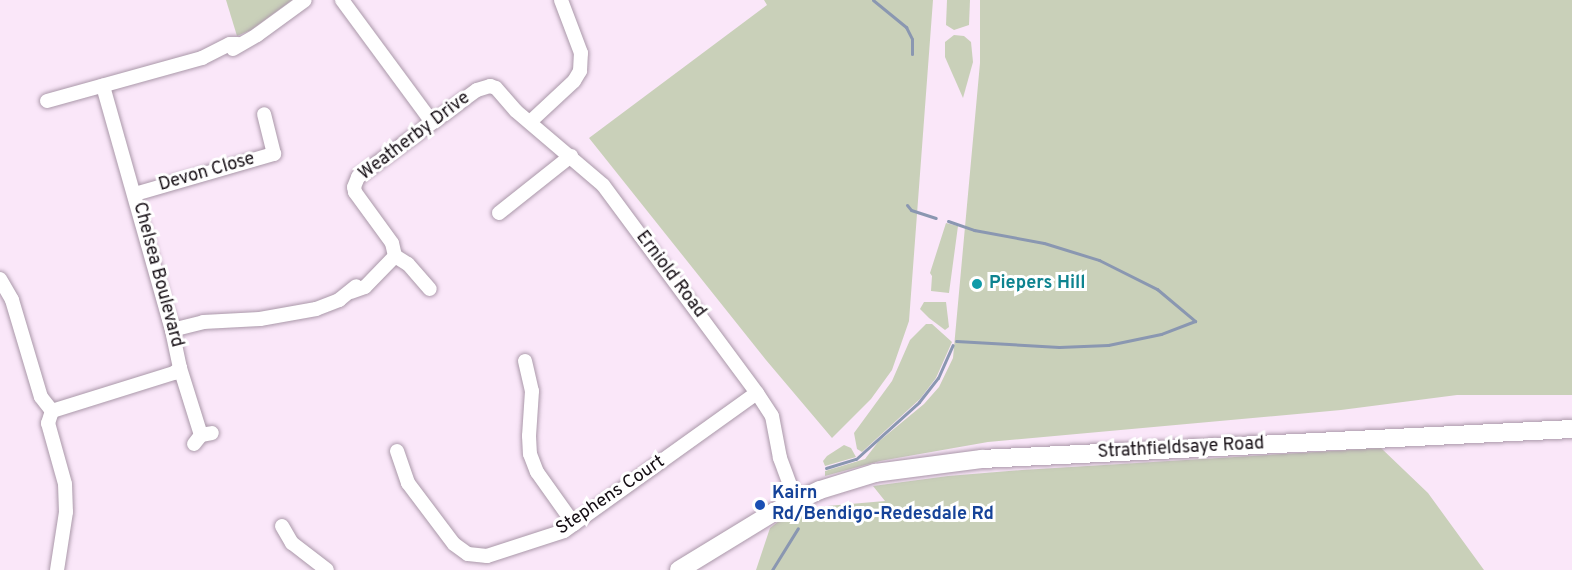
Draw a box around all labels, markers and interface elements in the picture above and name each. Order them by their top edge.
street label: Weatherby Drive [355,88,475,186]
street label: Devon Close [156,149,258,197]
street label: Chelsea Boulevard [127,200,187,350]
street label: Erniold Road [630,227,710,323]
place label: Piepers Hill [989,273,1086,295]
marker: Piepers Hill [970,277,984,291]
street label: Strathfieldsaye Road [1097,434,1265,464]
street label: Stephens Court [553,452,669,540]
place label: Kairn Rd/Bendigo-Redesdale Rd [772,484,994,526]
marker: Kairn Rd/Bendigo-Redesdale Rd [753,498,767,512]

